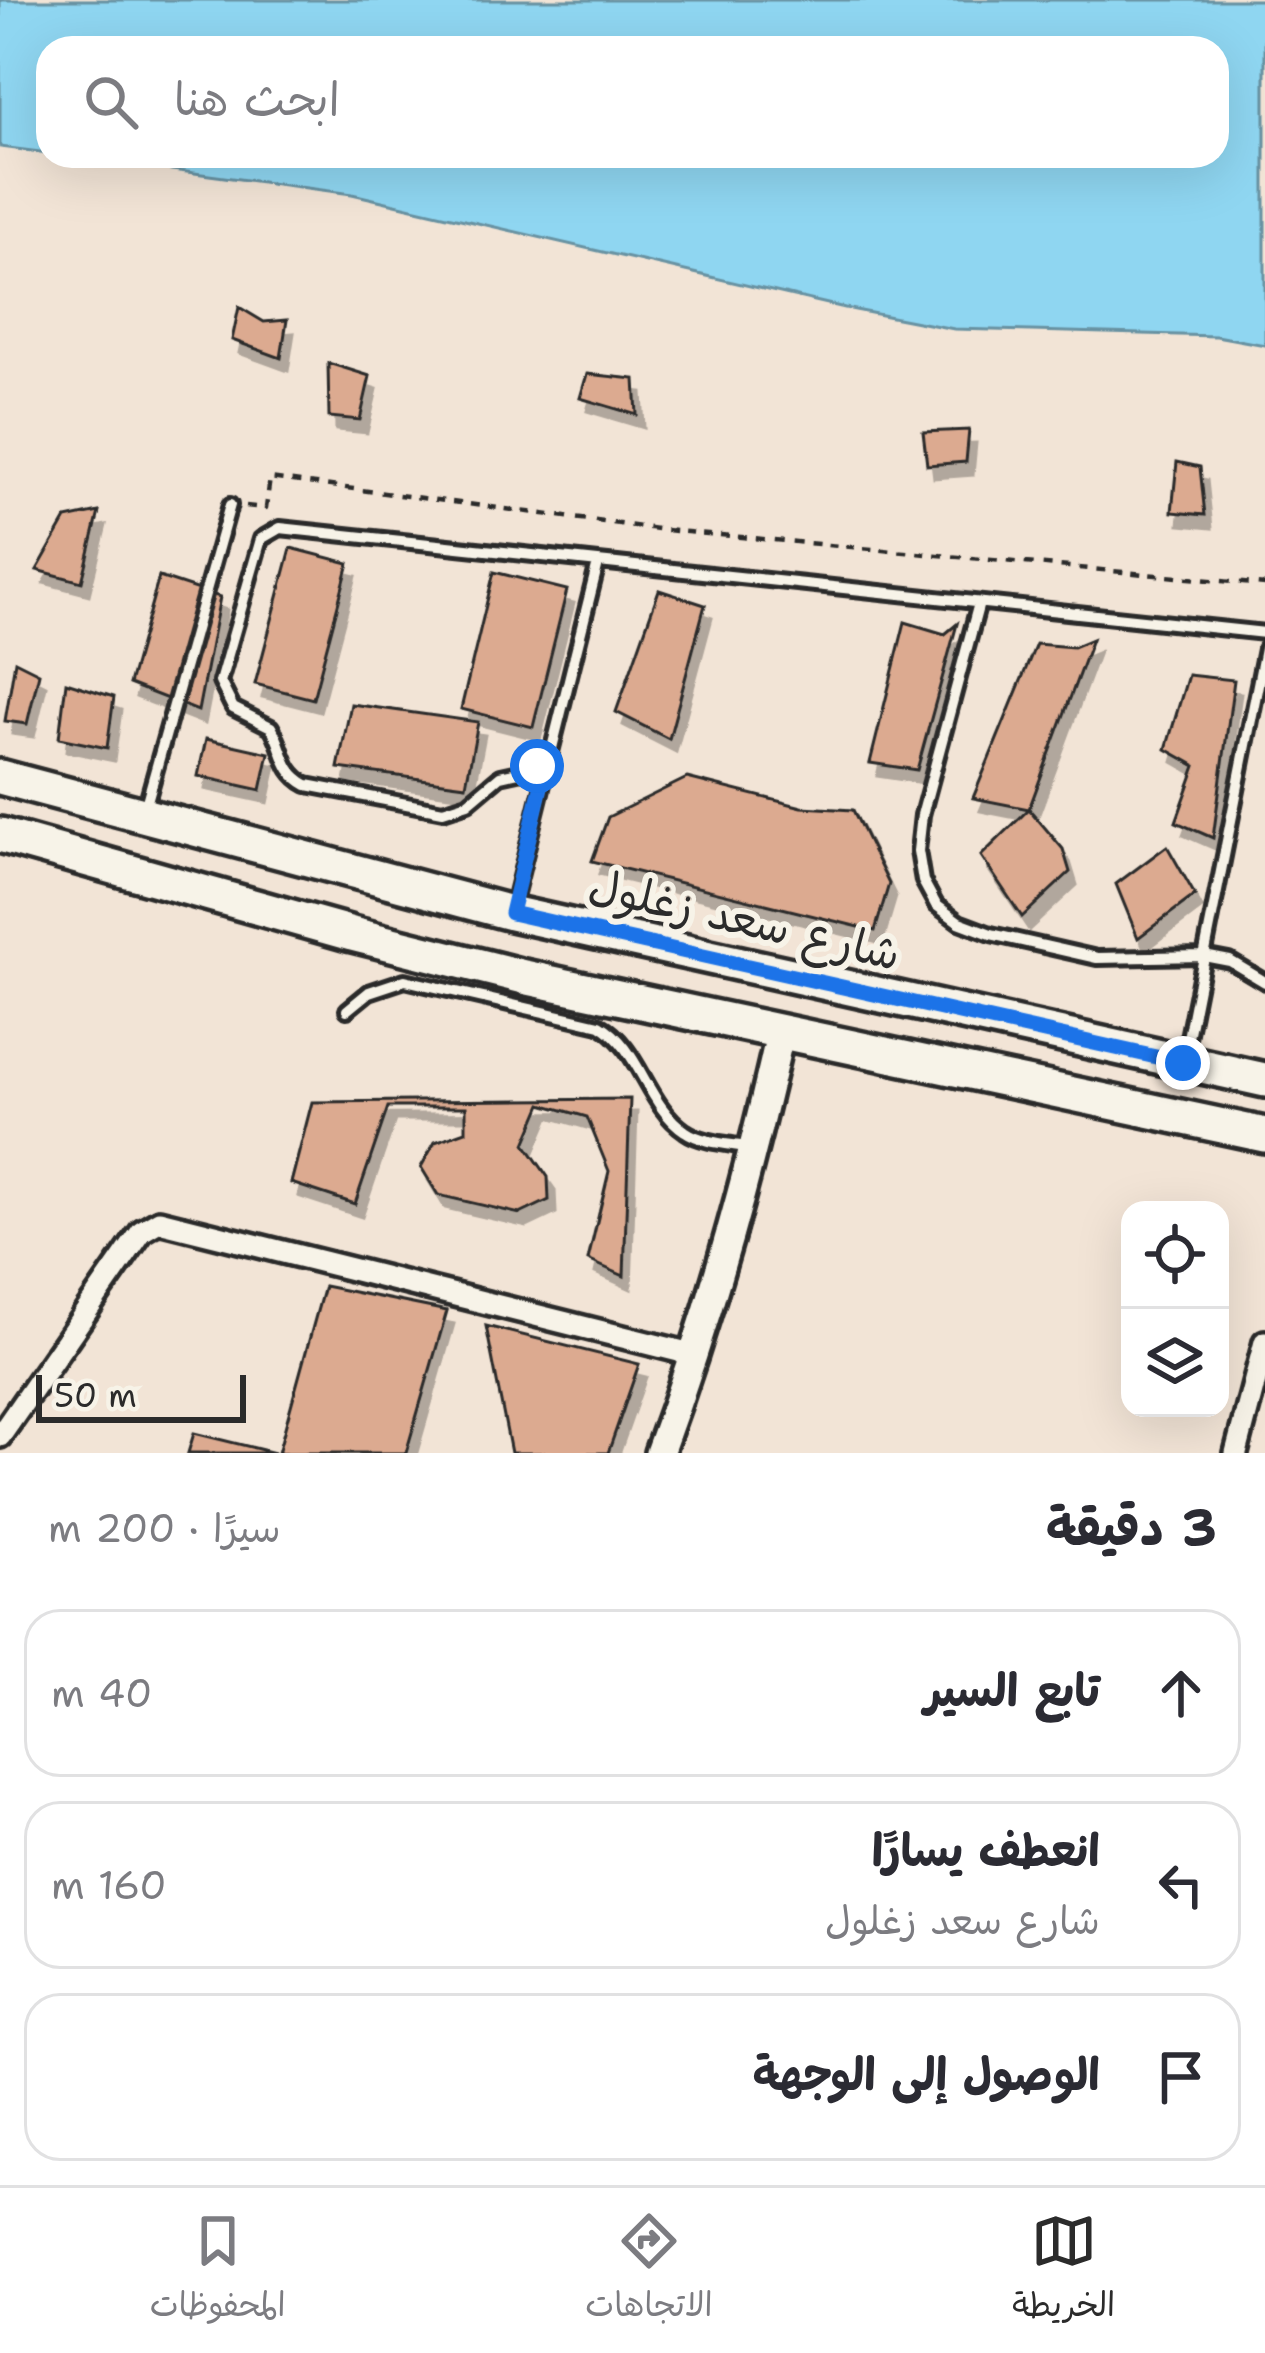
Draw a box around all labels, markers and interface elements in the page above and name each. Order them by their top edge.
search box [36,36,1229,168]
icon: search [78,69,144,135]
text: ابحث هنا [174,69,340,129]
route start [510,739,564,793]
street label: شارع سعد زغلول [583,854,906,986]
route end [1156,1036,1210,1090]
map controls [1121,1201,1229,1417]
button: locate [1121,1201,1229,1309]
button: layers [1121,1309,1229,1417]
scale bar [36,1369,246,1422]
text: 50 m [54,1373,137,1418]
text: 3 دقيقة [1046,1493,1217,1561]
text: سيرًا · 200 m [48,1502,281,1554]
text: تابع السير [924,1660,1100,1720]
icon: ahead [1148,1660,1214,1726]
text: 40 m [51,1667,152,1719]
text: انعطف يسارًا [872,1820,1100,1880]
icon: left [1148,1852,1214,1918]
text: 160 m [51,1859,167,1911]
text: شارع سعد زغلول [825,1894,1100,1946]
text: الوصول إلى الوجهة [753,2044,1100,2104]
icon: arrive [1148,2044,1214,2110]
tab: المحفوظات [150,2208,286,2334]
tab: الاتجاهات [585,2208,713,2334]
tab: الخريطة [1012,2208,1115,2334]

